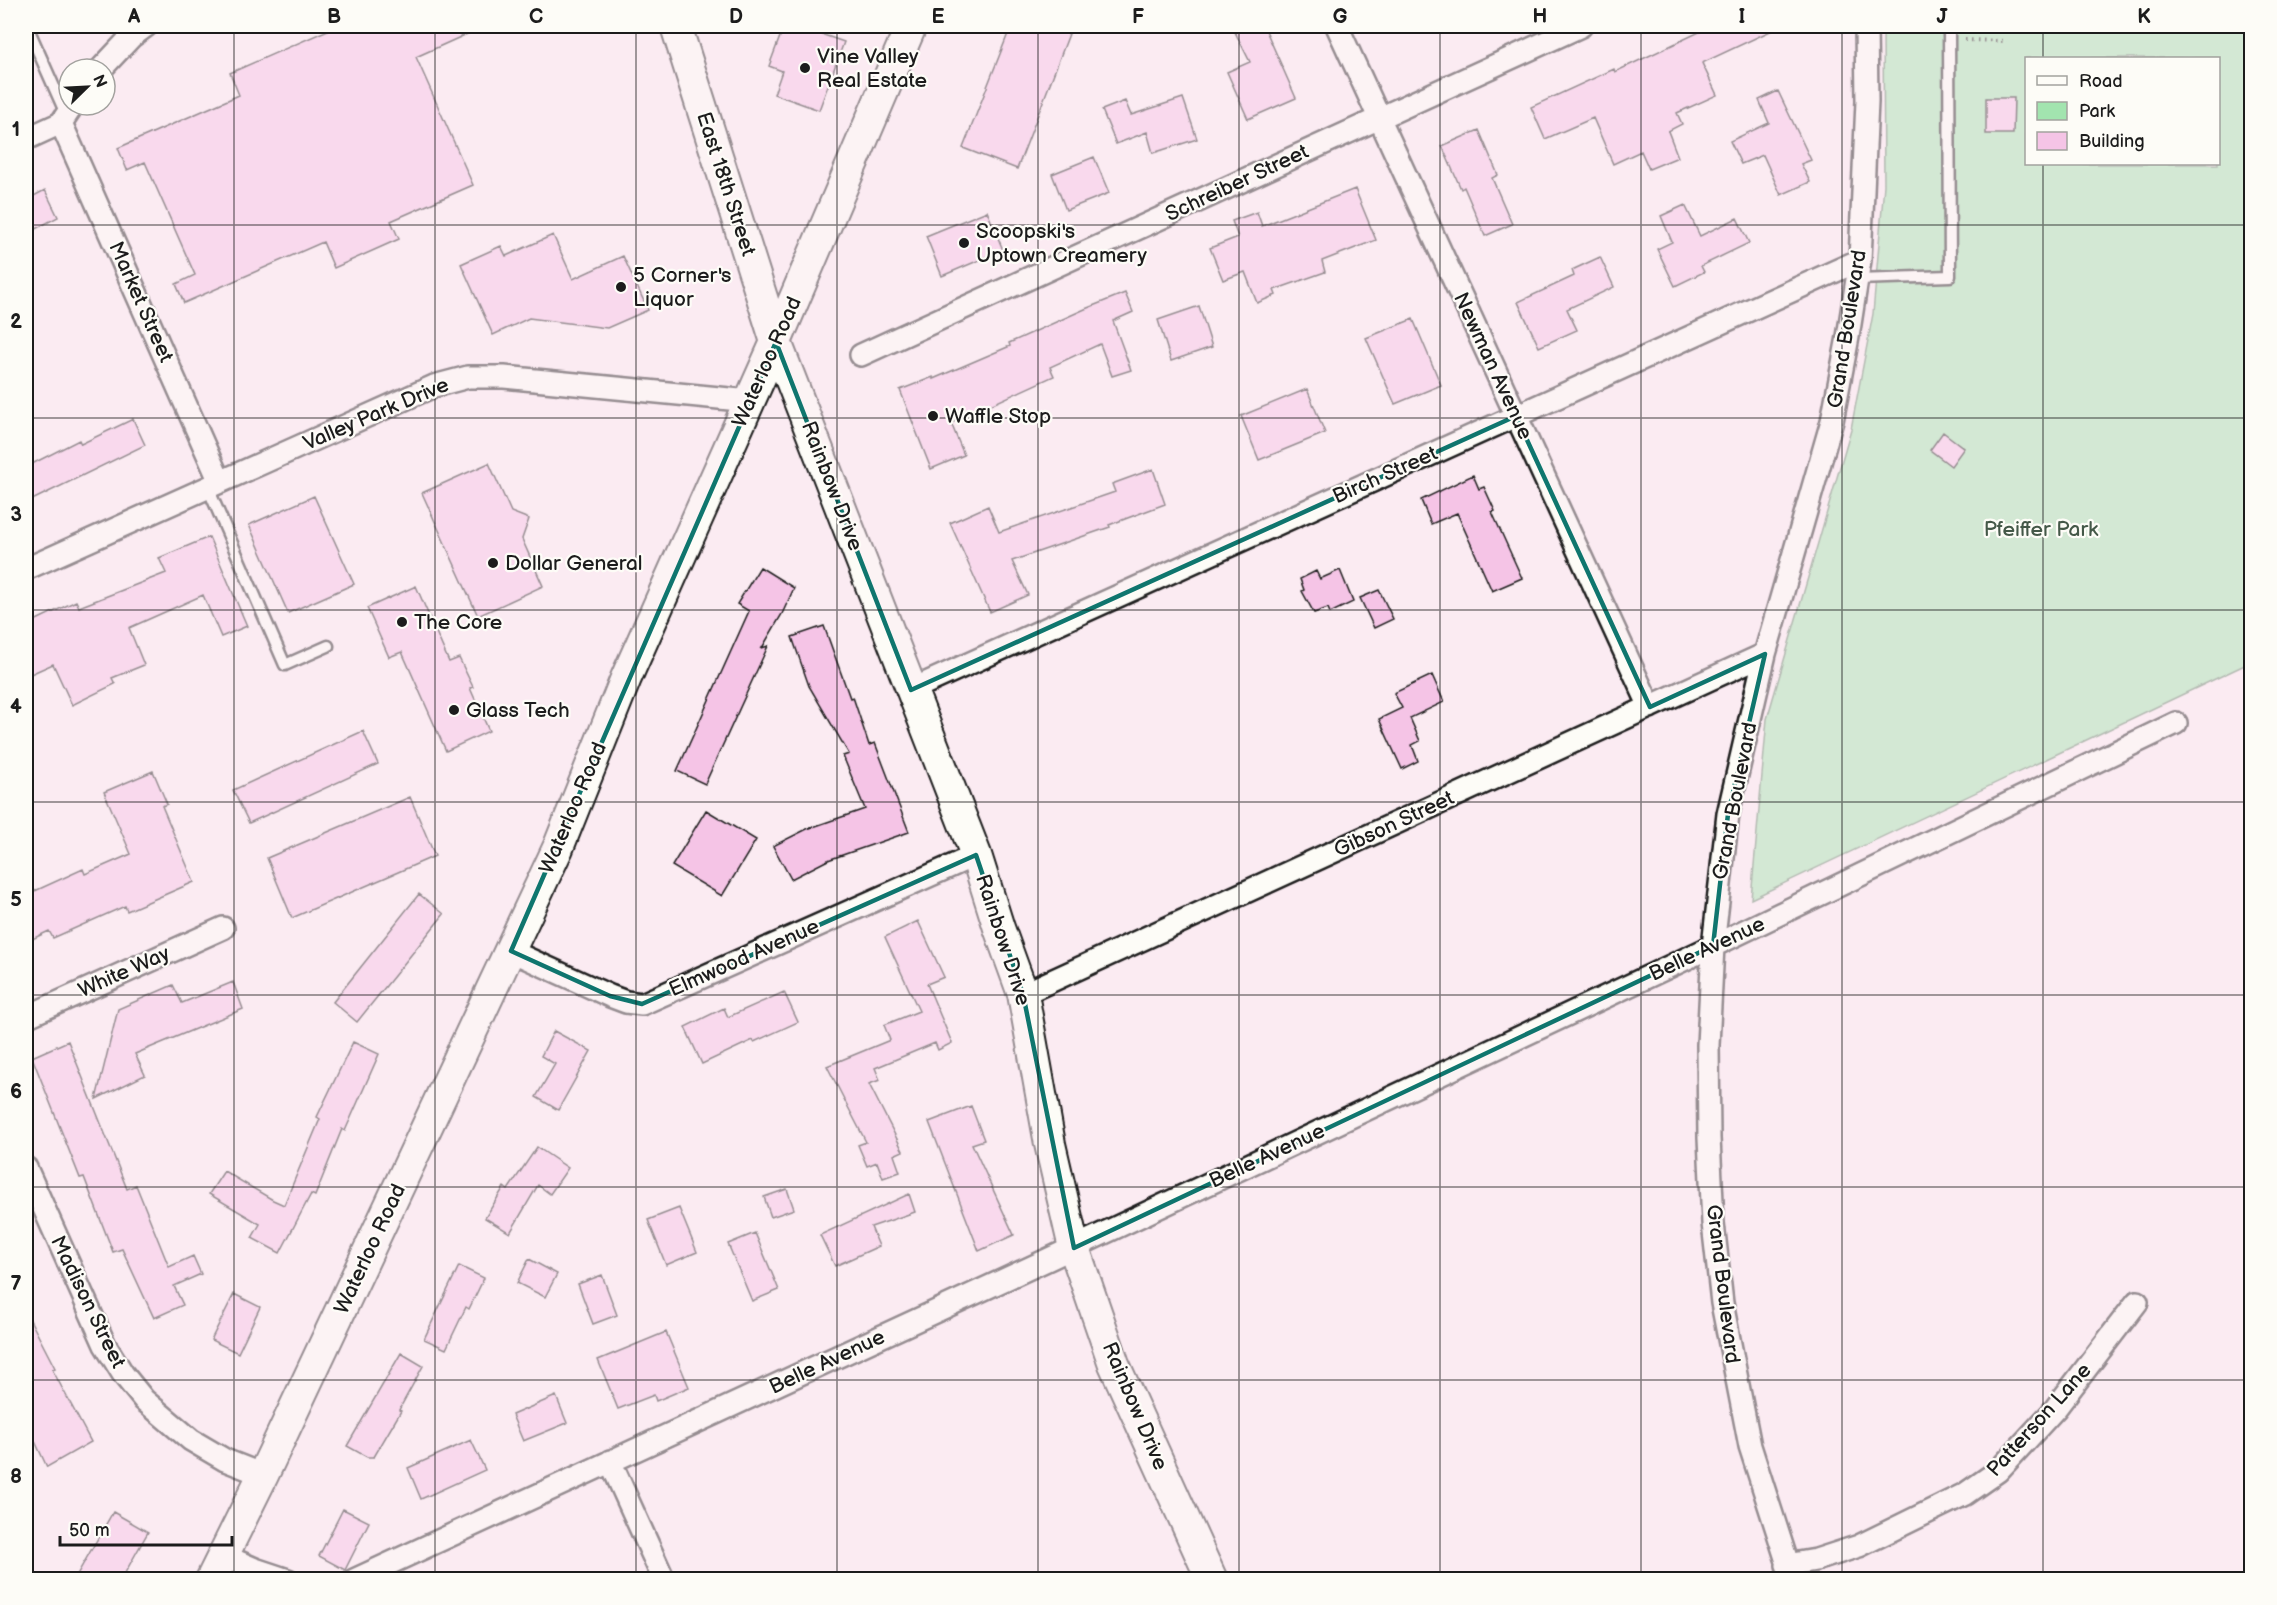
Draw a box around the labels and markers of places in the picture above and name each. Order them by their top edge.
place label: Vine Valley Real Estate [817,44,927,93]
marker: Vine Valley Real Estate [798,61,812,75]
place label: Scoopski's Uptown Creamery [976,219,1147,268]
marker: Scoopski's Uptown Creamery [957,236,971,250]
place label: 5 Corner's Liquor [633,263,731,312]
marker: 5 Corner's Liquor [614,280,628,294]
place label: Waffle Stop [945,404,1051,429]
marker: Waffle Stop [926,409,940,423]
place label: Dollar General [505,551,643,576]
marker: Dollar General [486,556,500,570]
place label: The Core [414,610,502,635]
marker: The Core [395,615,409,629]
place label: Glass Tech [466,698,570,723]
marker: Glass Tech [447,703,461,717]

